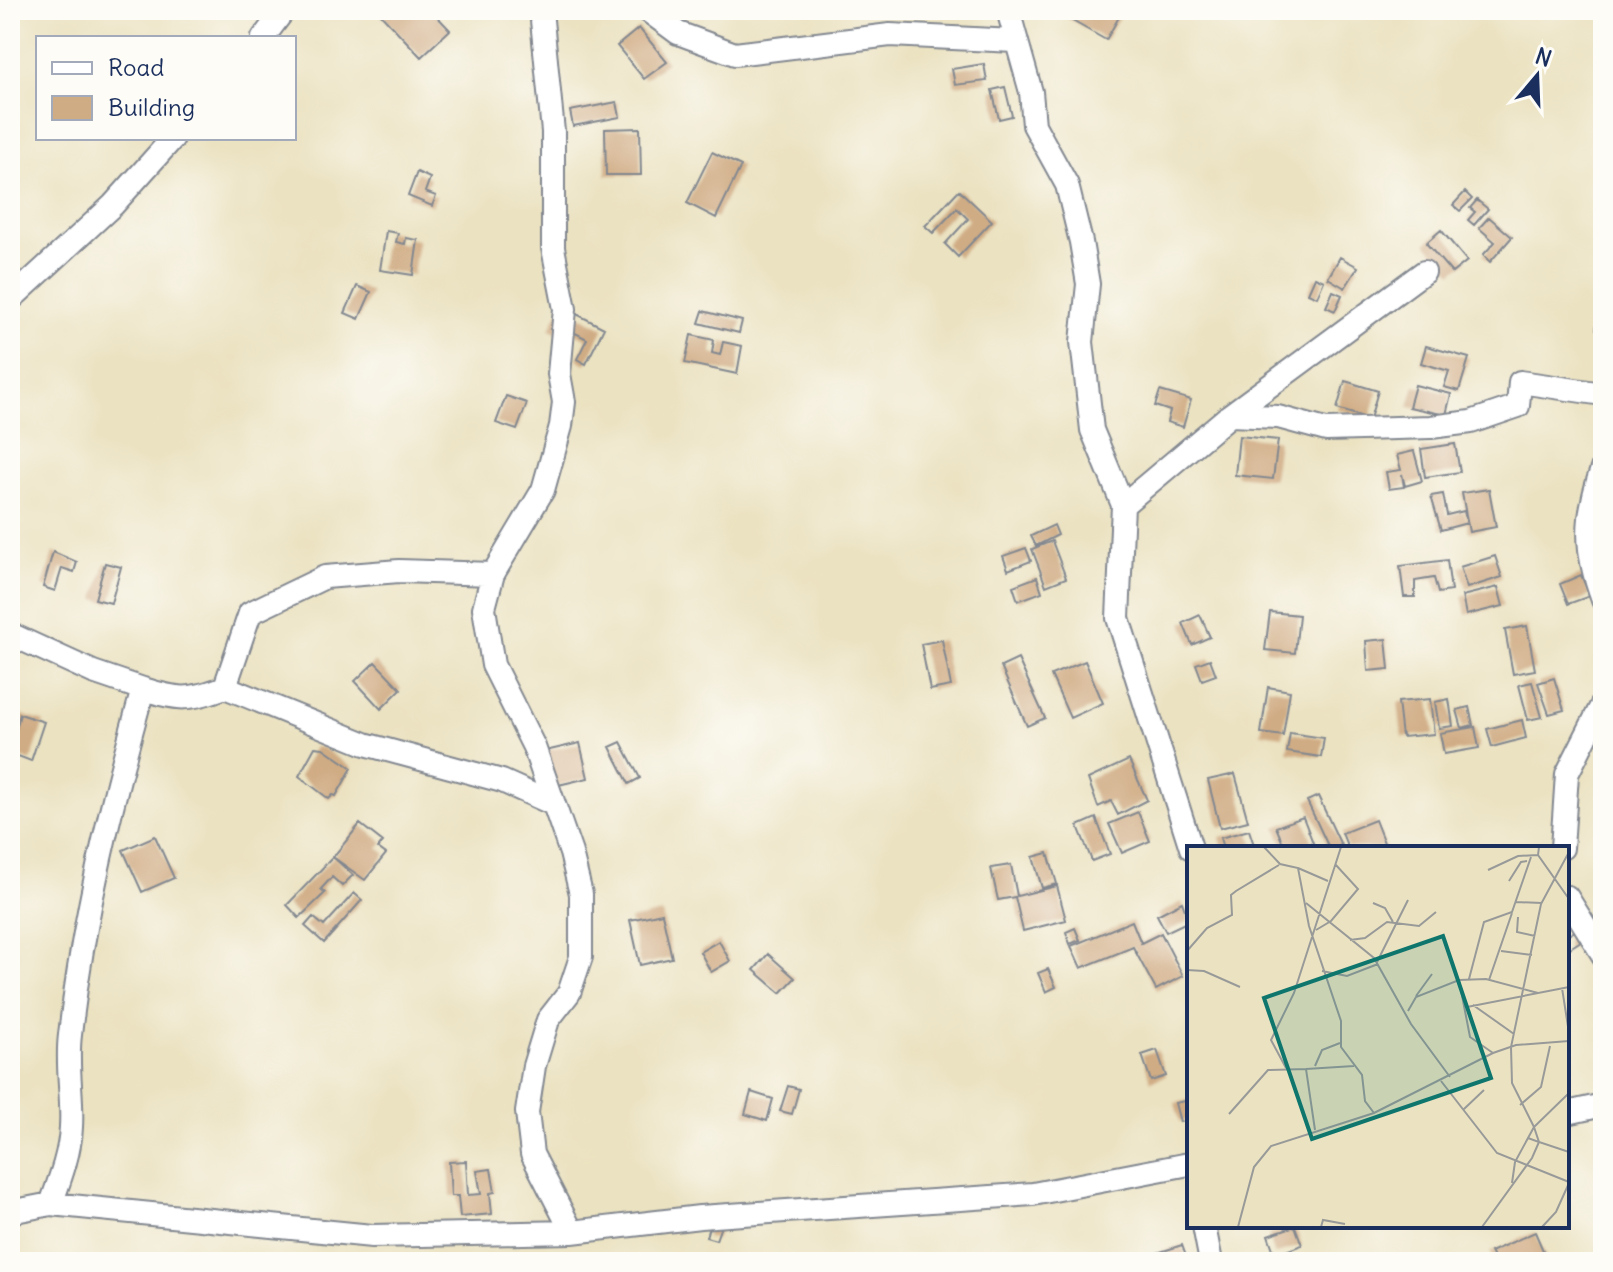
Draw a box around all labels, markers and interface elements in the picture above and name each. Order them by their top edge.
legend [36,36,296,140]
north arrow [1497,36,1577,116]
text: N [1532,41,1555,73]
text: Road [108,52,164,82]
text: Building [108,92,195,122]
inset map [1187,846,1569,1228]

